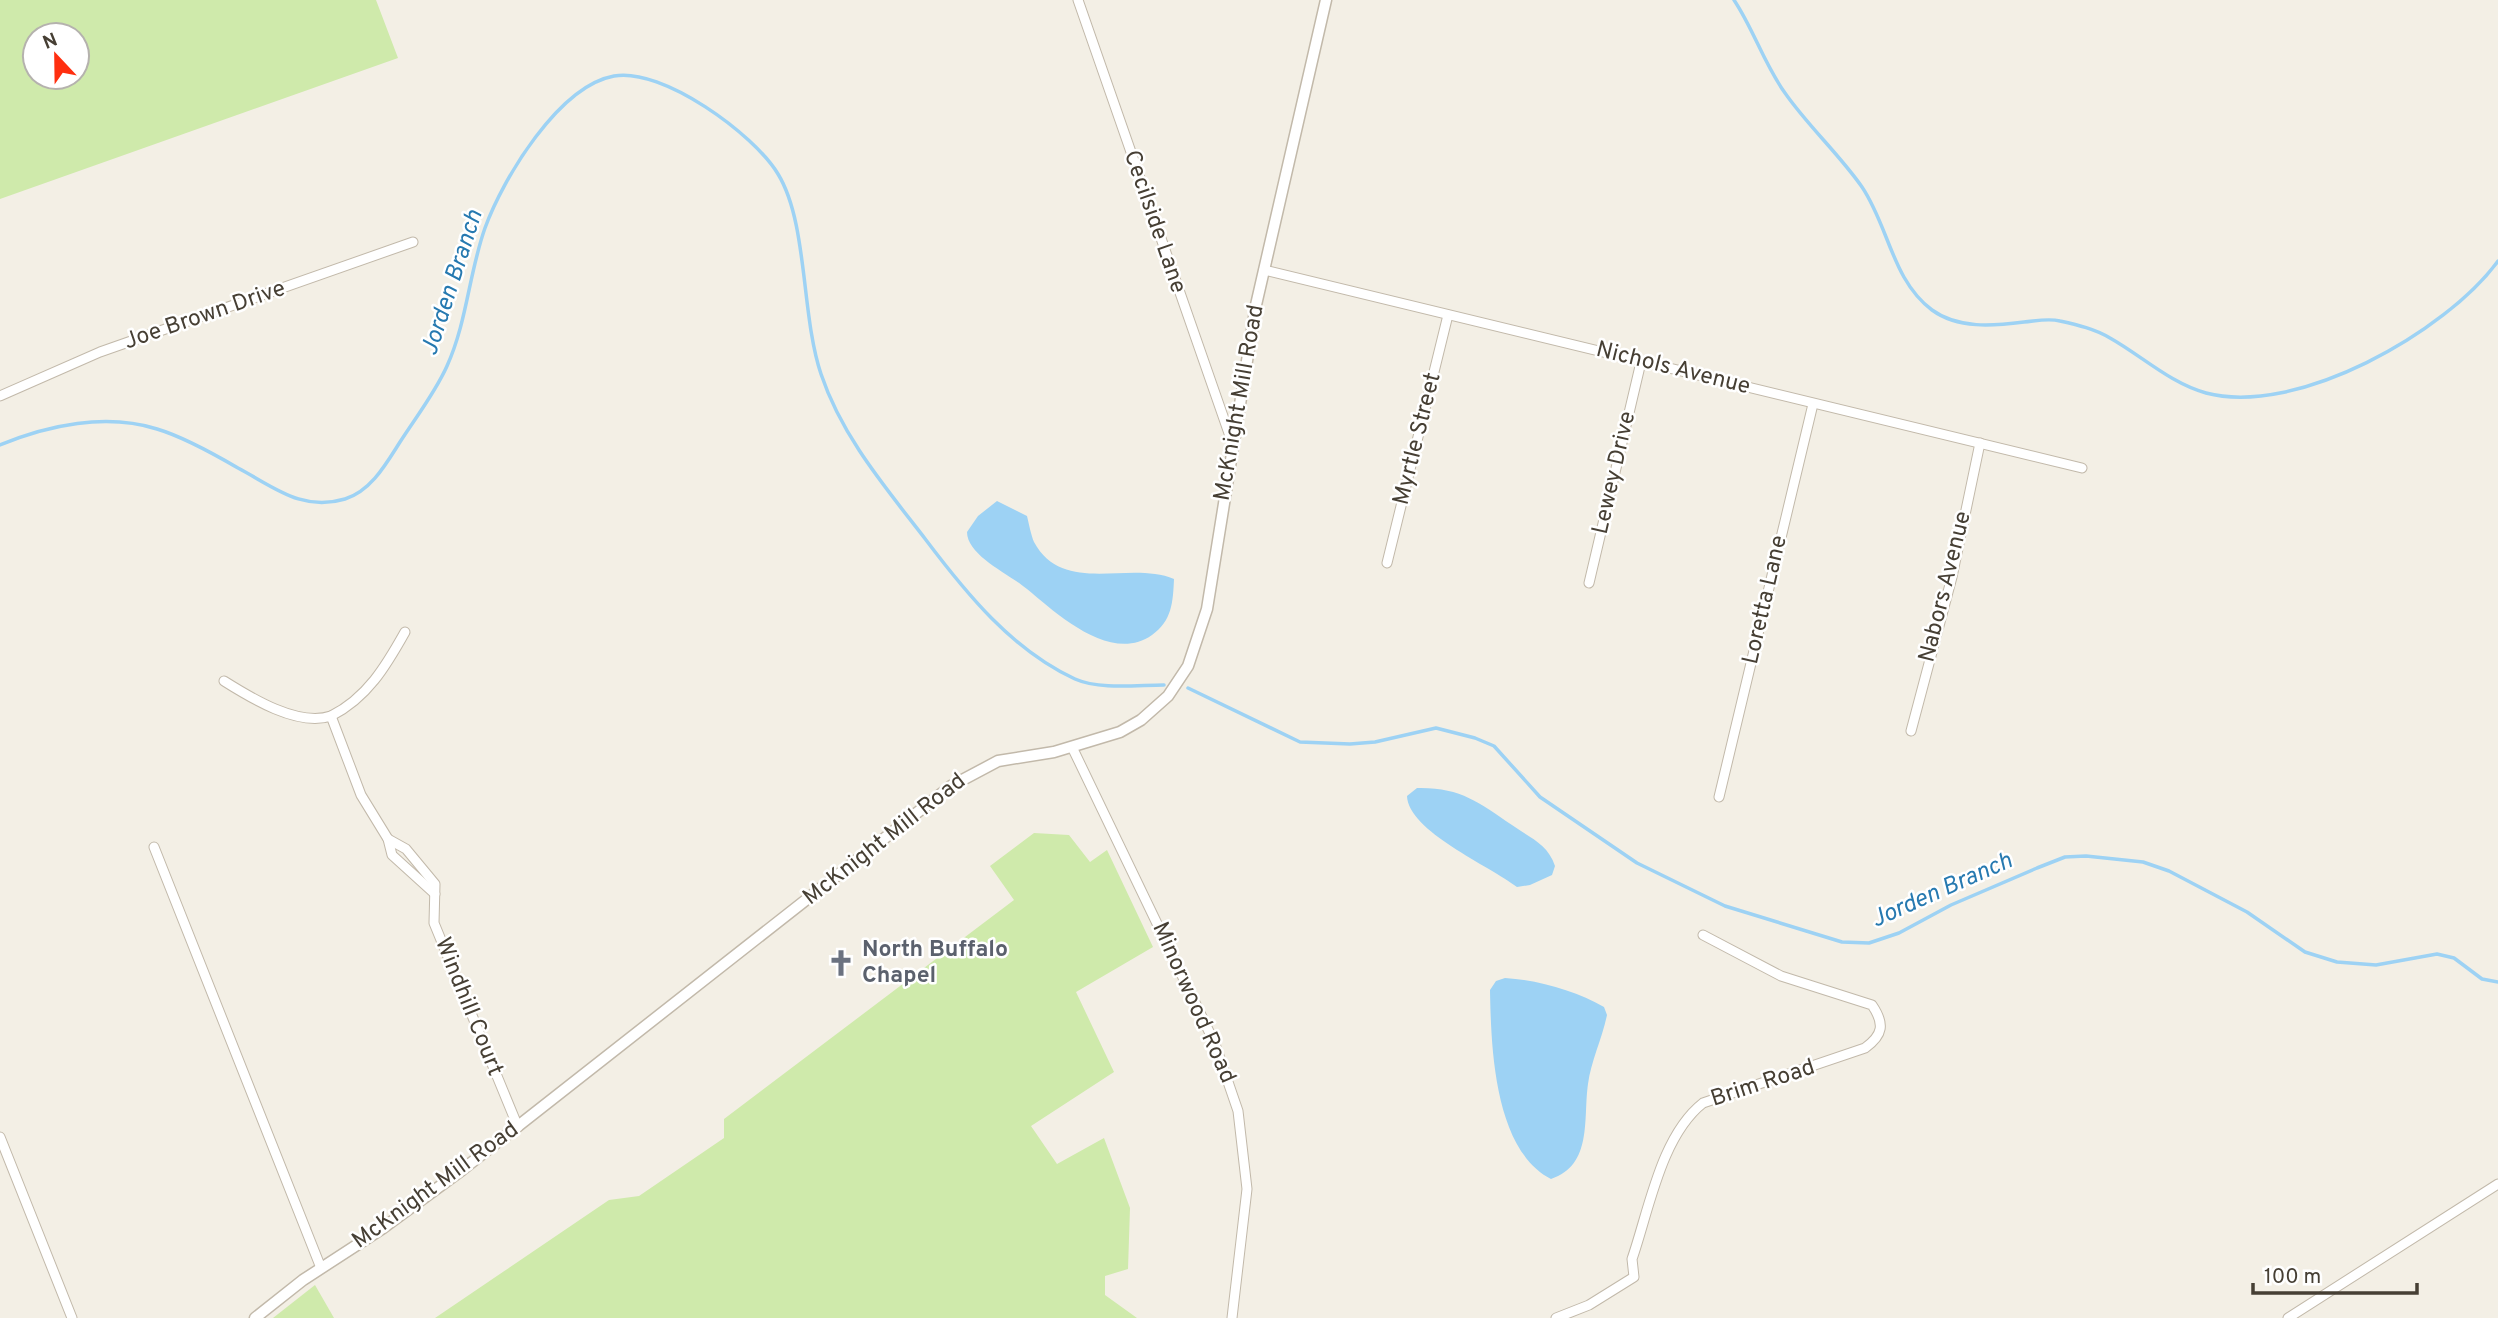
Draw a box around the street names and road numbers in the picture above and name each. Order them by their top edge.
street label: Cecilside Lane [1116,147,1192,297]
street label: Joe Brown Drive [120,275,290,357]
street label: McKnight Mill Road [1208,303,1272,503]
street label: Nichols Avenue [1593,336,1753,402]
street label: Myrtle Street [1388,370,1448,508]
street label: Lewey Drive [1587,409,1643,537]
street label: Nabors Avenue [1913,508,1979,666]
street label: Loretta Lane [1737,533,1795,667]
street label: McKnight Mill Road [798,767,972,913]
street label: Minorwood Road [1144,918,1242,1088]
street label: Windhill Court [427,934,509,1080]
street label: Brim Road [1707,1054,1819,1114]
street label: McKnight Mill Road [347,1116,525,1256]

